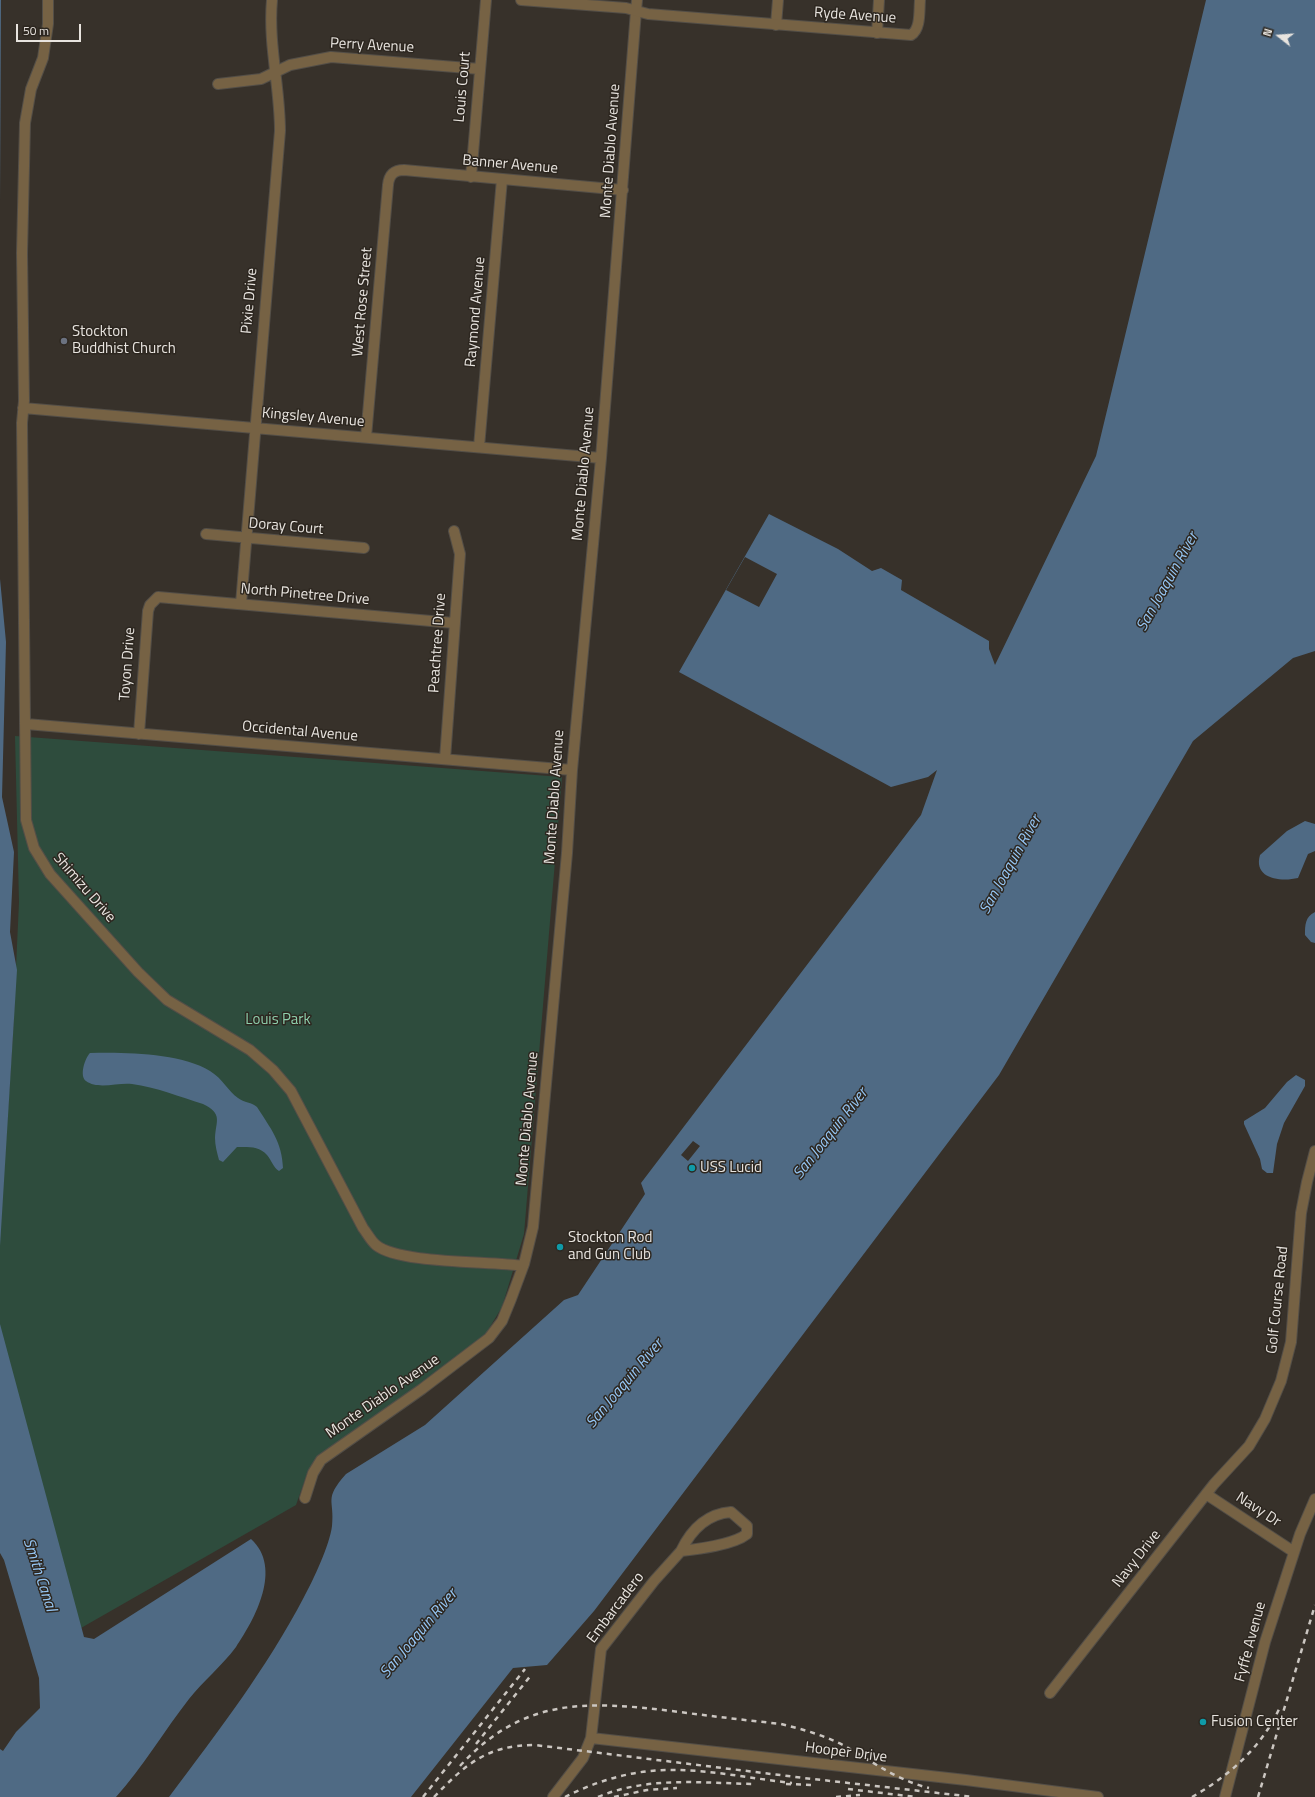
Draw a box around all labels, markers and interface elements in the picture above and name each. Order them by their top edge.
street label: Ryde Avenue [813,4,897,28]
scale bar [18,16,83,42]
north arrow [1259,16,1299,56]
text: 50 m [23,21,49,40]
text: N [1259,27,1276,38]
street label: Perry Avenue [329,35,415,57]
street label: Louis Court [451,51,475,123]
street label: Monte Diablo Avenue [597,83,625,219]
street label: Banner Avenue [461,152,559,178]
street label: West Rose Street [349,247,377,357]
street label: Raymond Avenue [462,256,490,368]
street label: Pixie Drive [238,267,262,335]
place label: Stockton Buddhist Church [72,323,176,358]
marker: Stockton Buddhist Church [59,336,69,346]
street label: Kingsley Avenue [261,405,365,431]
street label: Monte Diablo Avenue [569,406,599,542]
street label: Doray Court [248,515,324,539]
water label: San Joaquin River [1133,529,1203,635]
street label: North Pinetree Drive [240,580,370,610]
street label: Peachtree Drive [426,592,450,694]
street label: Toyon Drive [116,627,140,701]
street label: Occidental Avenue [241,718,359,746]
street label: Monte Diablo Avenue [541,729,569,865]
water label: San Joaquin River [976,812,1046,918]
street label: Shimizu Drive [49,850,119,926]
park label: Louis Park [245,1011,311,1029]
street label: Monte Diablo Avenue [513,1051,543,1187]
water label: San Joaquin River [790,1085,872,1183]
place label: USS Lucid [700,1159,762,1177]
marker: USS Lucid [687,1163,697,1173]
place label: Stockton Rod and Gun Club [568,1229,652,1264]
marker: Stockton Rod and Gun Club [555,1242,565,1252]
street label: Golf Course Road [1263,1245,1293,1355]
water label: San Joaquin River [582,1336,668,1432]
street label: Monte Diablo Avenue [323,1351,443,1443]
street label: Navy Dr [1232,1489,1284,1531]
street label: Navy Drive [1109,1527,1165,1591]
water label: Smith Canal [18,1536,60,1614]
street label: Embarcadero [584,1569,648,1647]
water label: San Joaquin River [376,1586,462,1682]
street label: Fyffe Avenue [1232,1600,1270,1684]
place label: Fusion Center [1211,1713,1298,1731]
marker: Fusion Center [1198,1717,1208,1727]
street label: Hooper Drive [804,1739,888,1767]

